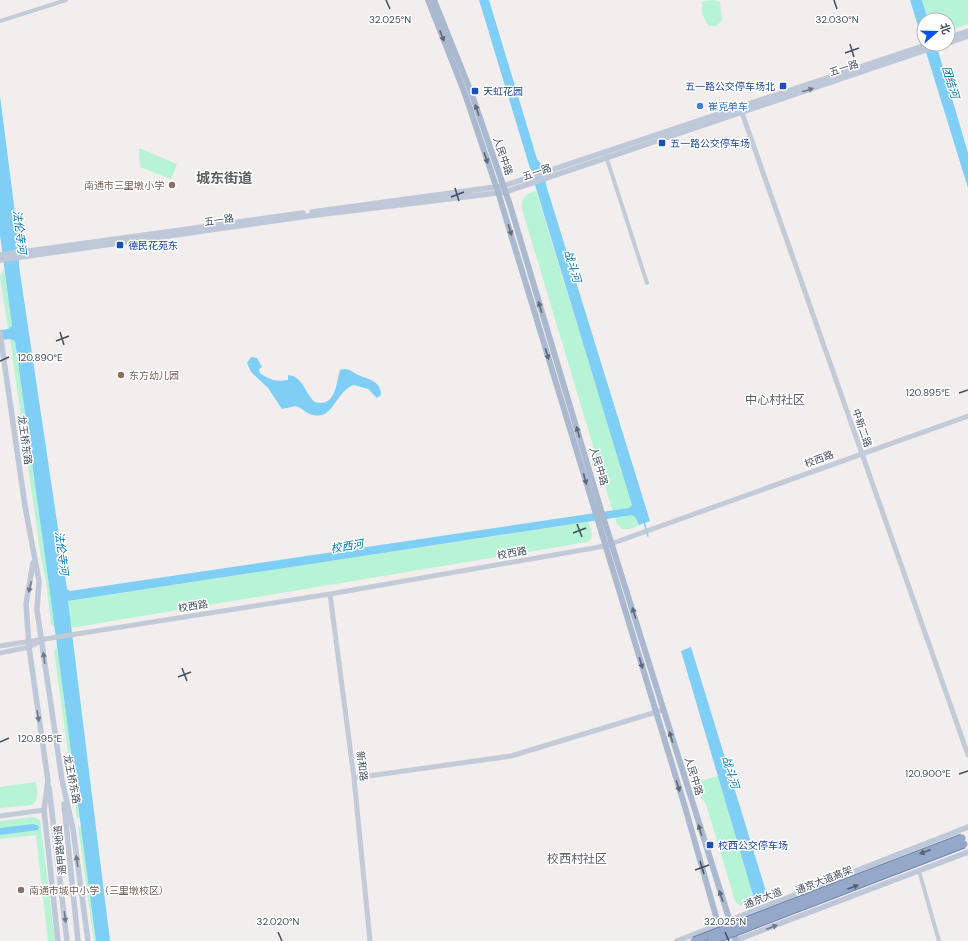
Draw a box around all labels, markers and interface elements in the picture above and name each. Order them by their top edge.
north arrow [916,12,956,52]
text: 32.025°N [369,13,411,26]
text: 32.030°N [815,13,859,26]
text: 北 [937,21,954,36]
one-way arrow [440,31,446,43]
street label: 五一路 [828,57,860,79]
water label: 团结河 [939,64,963,102]
place label: 五一路公交停车场北 [685,80,775,93]
marker: 五一路公交停车场北 [778,81,788,91]
place label: 天虹花园 [483,85,523,98]
marker: 天虹花园 [470,86,480,96]
one-way arrow [803,86,815,92]
place label: 崔克单车 [708,100,748,113]
marker: 崔克单车 [695,101,705,111]
one-way arrow [473,103,479,115]
street label: 人民中路 [490,135,516,177]
place label: 五一路公交停车场 [670,137,750,150]
marker: 五一路公交停车场 [657,138,667,148]
one-way arrow [484,153,490,165]
street label: 五一路 [521,161,553,183]
district label: 城东街道 [196,169,252,187]
place label: 南通市三里墩小学 [84,179,164,192]
marker: 南通市三里墩小学 [167,180,177,190]
water label: 法伦寺河 [10,209,30,257]
street label: 五一路 [203,211,235,229]
one-way arrow [507,224,513,236]
place label: 德民花苑东 [128,239,178,252]
marker: 德民花苑东 [115,240,125,250]
water label: 战斗河 [561,248,585,286]
one-way arrow [537,301,543,313]
one-way arrow [544,349,550,361]
text: 120.890°E [17,351,63,364]
place label: 东方幼儿园 [129,369,179,382]
marker: 东方幼儿园 [116,370,126,380]
text: 120.895°E [906,386,951,399]
district label: 中心村社区 [745,392,805,408]
street label: 中新二路 [849,407,875,449]
street label: 龙王桥东路 [15,414,35,466]
one-way arrow [575,426,581,438]
street label: 人民中路 [587,445,611,487]
street label: 校西路 [803,448,835,470]
one-way arrow [582,473,588,485]
water label: 法伦寺河 [52,530,72,578]
water label: 校西河 [330,536,366,555]
street label: 校西路 [496,544,528,562]
one-way arrow [26,581,32,594]
street label: 校西路 [177,597,209,615]
one-way arrow [631,607,637,619]
one-way arrow [41,652,47,664]
one-way arrow [638,658,644,670]
one-way arrow [36,710,42,722]
one-way arrow [668,731,674,743]
text: 120.895°E [18,732,63,745]
street label: 新和路 [354,750,370,782]
street label: 龙王桥东路 [61,753,83,805]
water label: 战斗河 [719,754,743,792]
street label: 人民中路 [682,755,706,797]
text: 120.900°E [905,767,951,780]
one-way arrow [675,780,681,792]
one-way arrow [697,823,703,835]
street label: 通甲路地道 [51,824,69,876]
place label: 校西公交停车场 [718,839,788,852]
marker: 校西公交停车场 [705,840,715,850]
one-way arrow [919,850,931,856]
district label: 校西村社区 [547,851,607,867]
one-way arrow [74,855,80,867]
street label: 通京大道高架 [794,863,854,897]
place label: 南通市城中小学（三里墩校区） [29,884,169,897]
one-way arrow [847,884,859,890]
marker: 南通市城中小学（三里墩校区） [16,885,26,895]
street label: 通京大道 [742,885,784,911]
one-way arrow [718,889,724,901]
one-way arrow [61,911,68,923]
text: 32.020°N [257,915,299,928]
text: 32.025°N [704,915,746,928]
one-way arrow [767,923,779,929]

